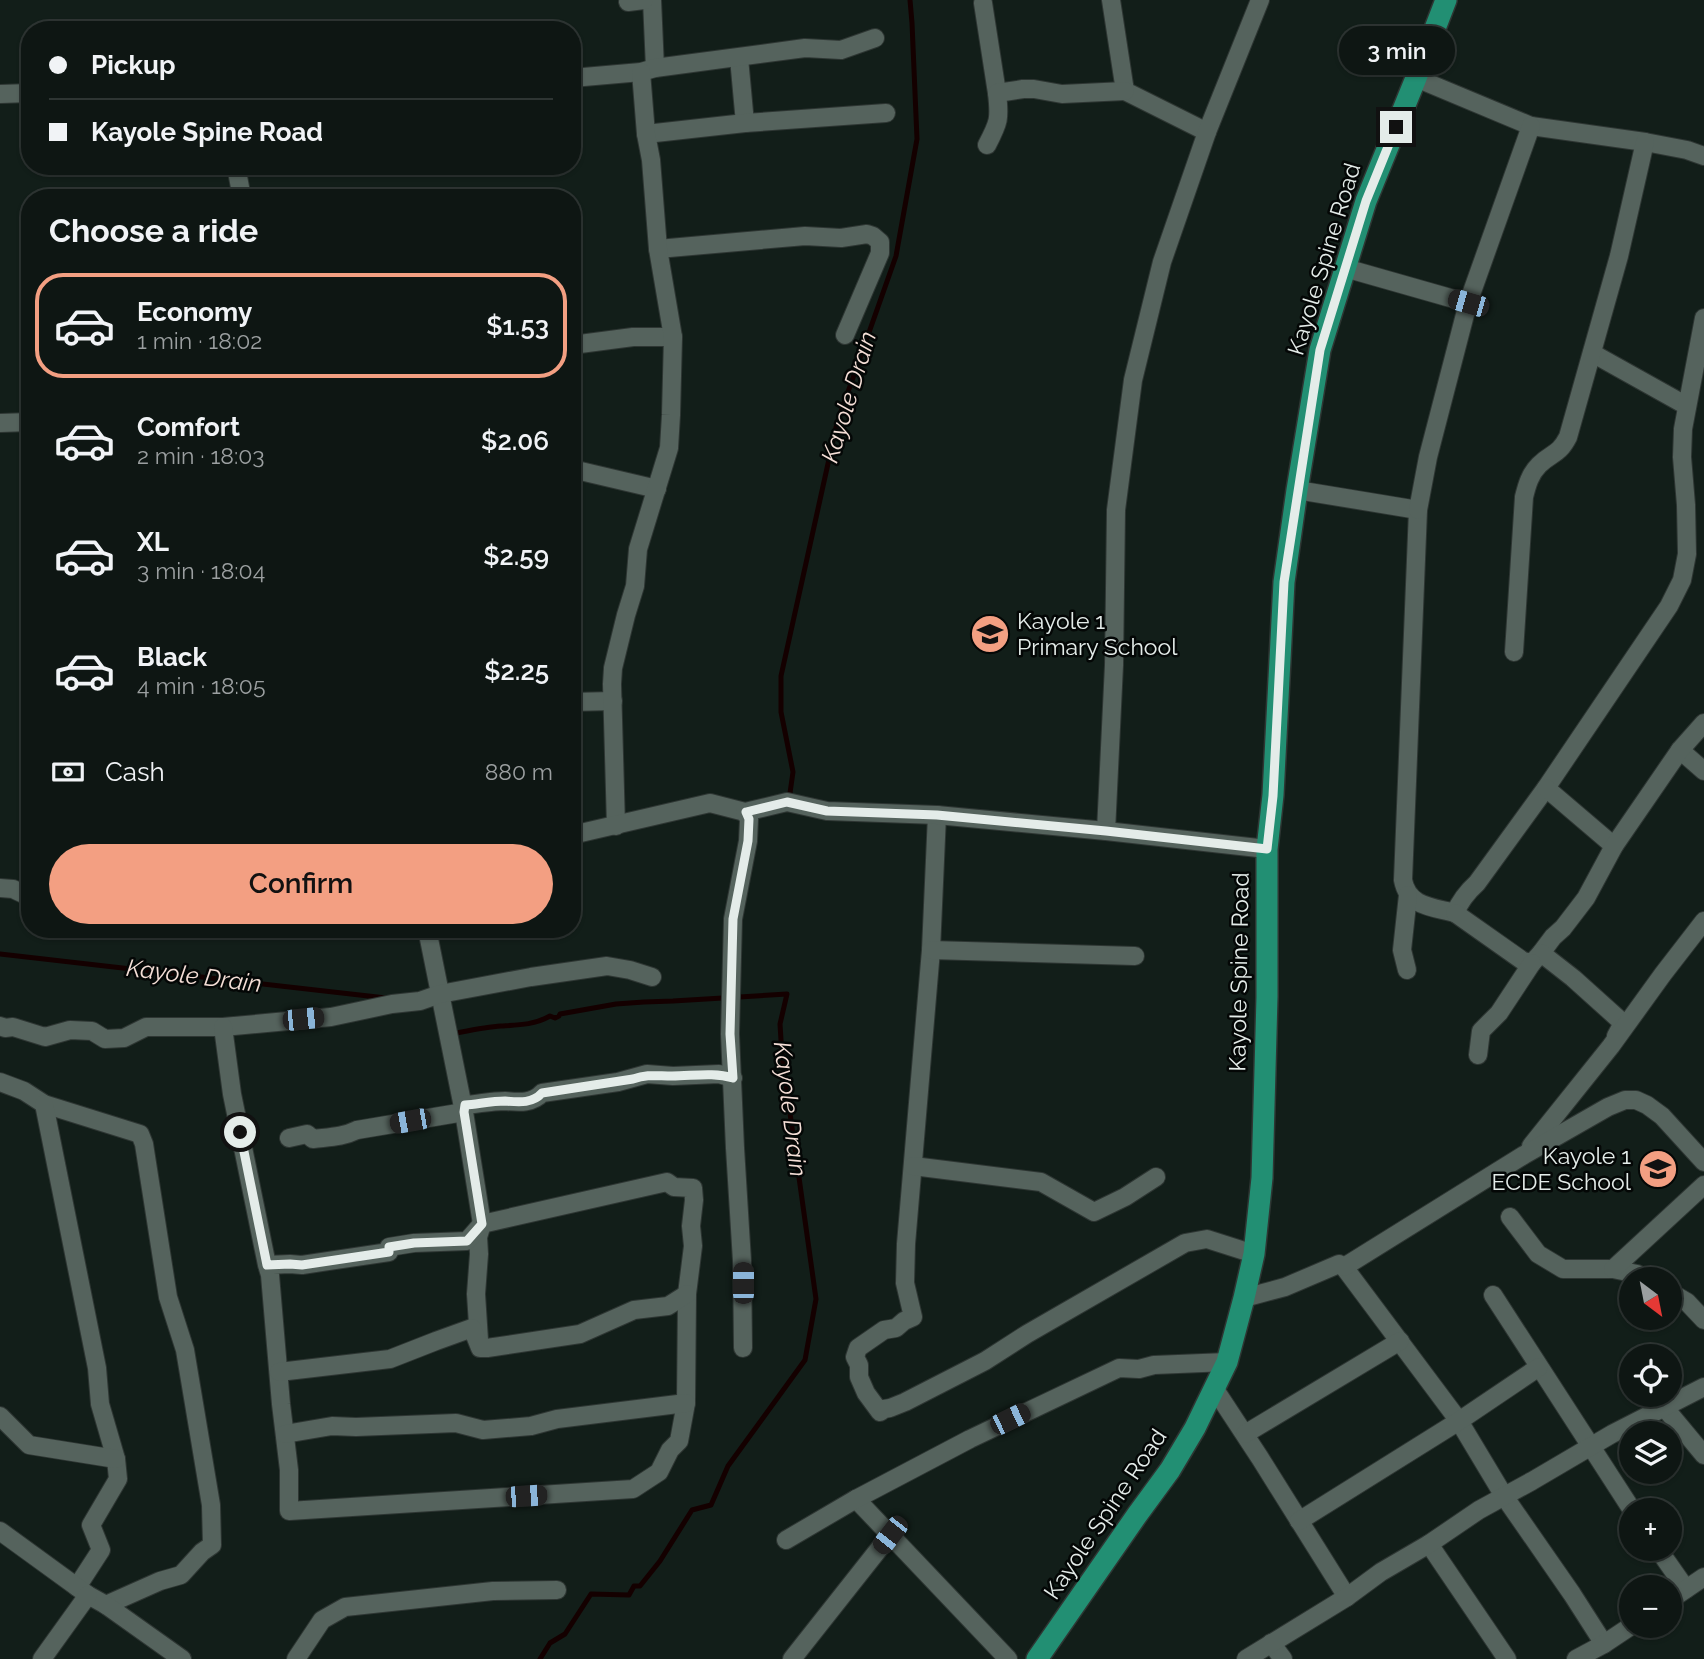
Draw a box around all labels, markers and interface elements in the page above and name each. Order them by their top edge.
callout: 3 min [1338,25,1454,74]
text: 3 min [1368,37,1426,64]
text: Pickup [91,50,176,80]
route end [1380,111,1412,143]
text: Kayole Spine Road [91,117,323,147]
street label: Kayole Spine Road [1281,160,1366,358]
text: Choose a ride [49,212,258,249]
car [1445,287,1492,319]
icon: car [53,294,116,357]
text: Economy [137,297,252,327]
text: $1.53 [486,311,549,341]
text: 1 min · 18:02 [137,327,262,354]
water label: Kayole Drain [815,328,882,466]
icon: car [53,409,116,472]
text: Comfort [137,412,240,442]
text: $2.06 [481,426,549,456]
text: 2 min · 18:03 [137,442,265,469]
icon: car [53,524,116,587]
text: XL [137,527,169,557]
text: $2.59 [483,541,549,571]
text: 3 min · 18:04 [137,557,265,584]
place label: Kayole 1 Primary School [1017,607,1178,660]
school or university icon: Kayole 1 Primary School [969,613,1011,655]
icon: car [53,639,116,702]
text: Black [137,642,207,672]
text: $2.25 [484,656,549,686]
text: 4 min · 18:05 [137,672,265,699]
icon: cash [49,753,87,791]
text: Cash [105,757,165,787]
text: 880 m [485,758,553,785]
button: Confirm [49,844,553,924]
street label: Kayole Spine Road [1223,872,1254,1072]
water label: Kayole Drain [125,953,263,998]
car [282,1006,325,1032]
water label: Kayole Drain [768,1040,813,1178]
car [388,1107,433,1135]
route start [224,1116,256,1148]
place label: Kayole 1 ECDE School [1492,1142,1632,1195]
school or university icon: Kayole 1 ECDE School [1637,1148,1679,1190]
car [733,1262,754,1304]
north arrow [1619,1267,1682,1330]
map controls [1619,1267,1682,1638]
button: locate [1619,1344,1682,1407]
car [987,1400,1034,1438]
button: layers [1619,1421,1682,1484]
street label: Kayole Spine Road [1038,1424,1172,1604]
car [505,1484,548,1508]
button: + [1619,1498,1682,1561]
car [869,1512,912,1558]
button: − [1619,1575,1682,1638]

